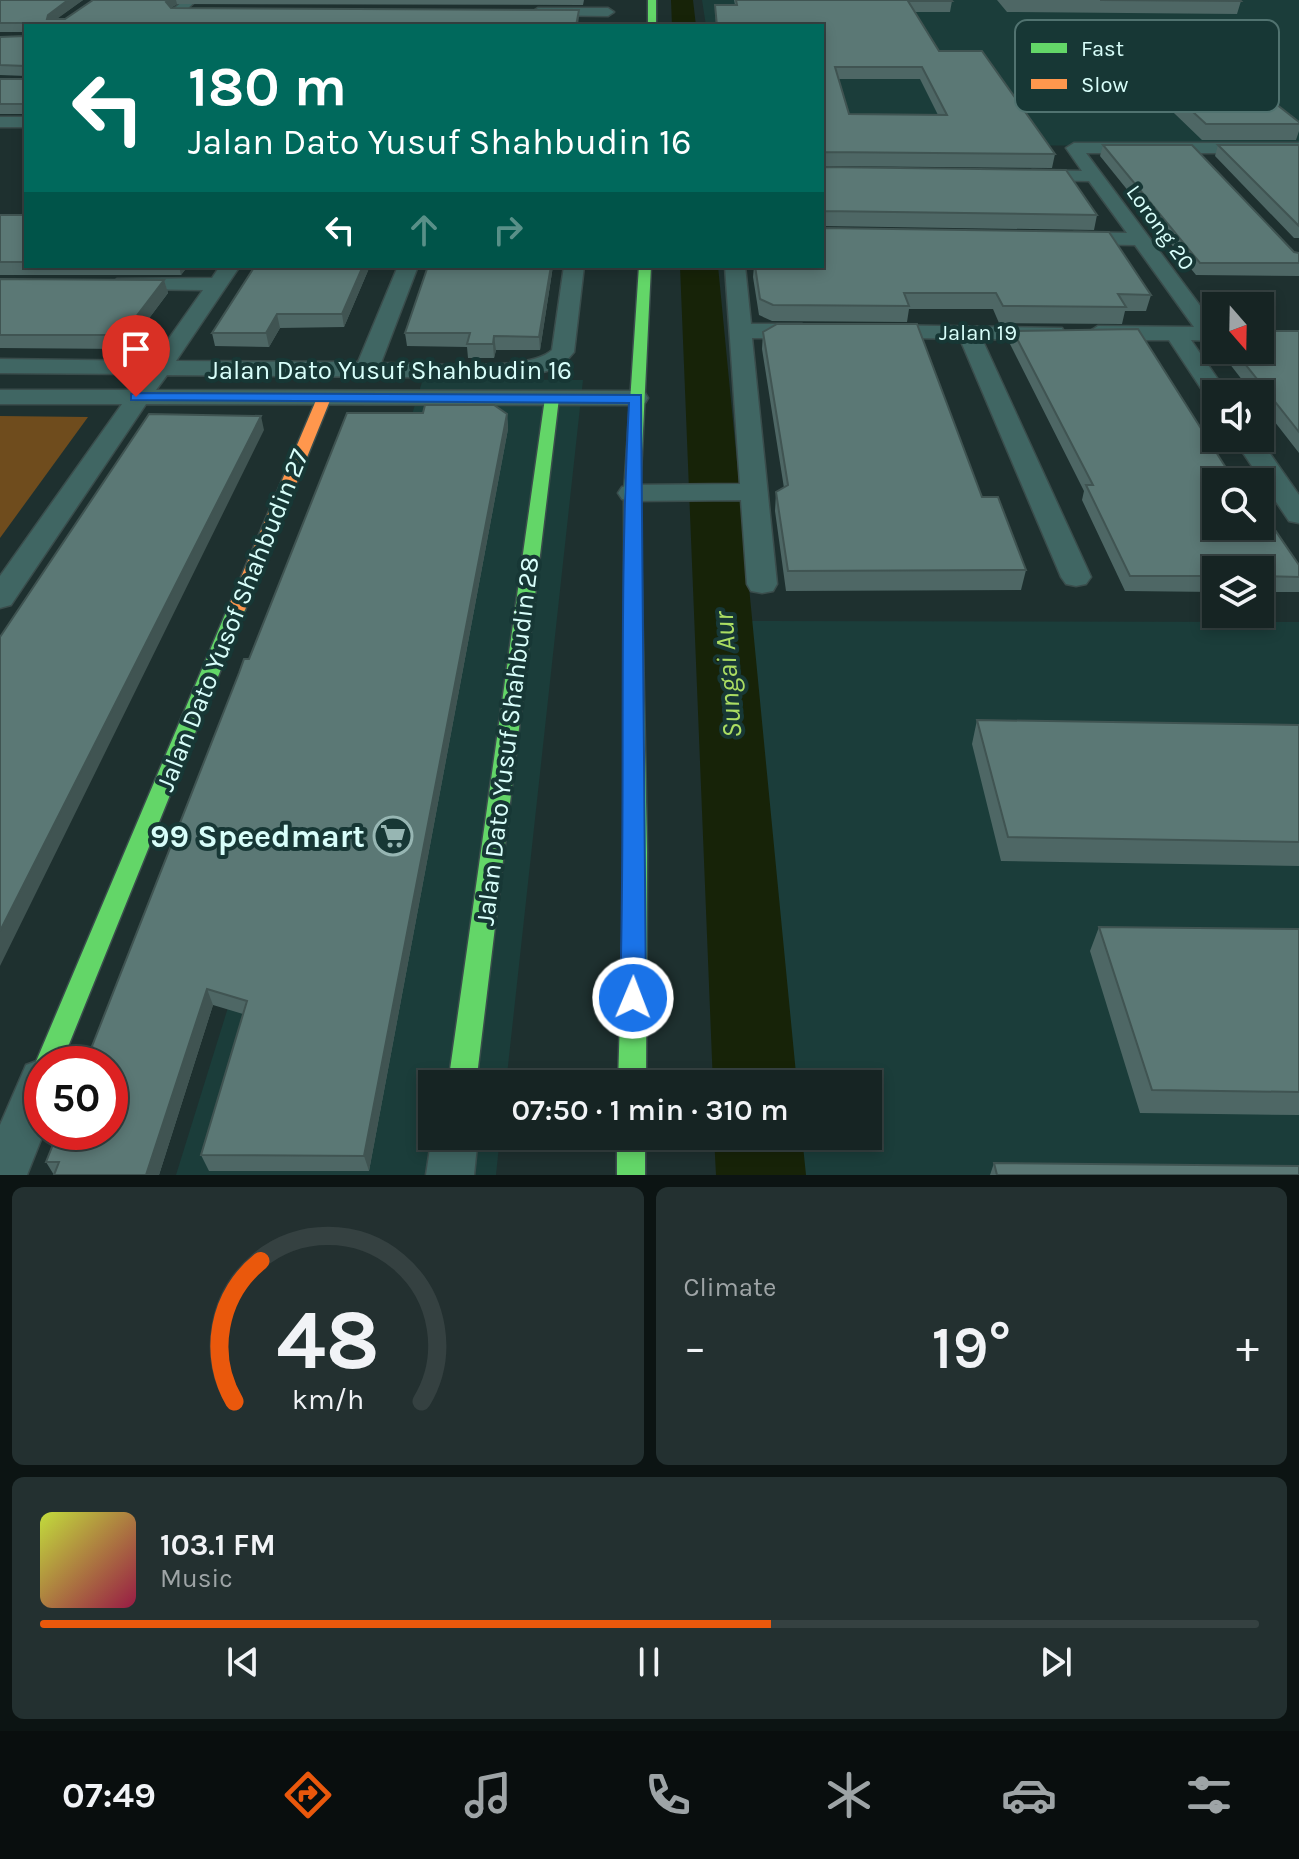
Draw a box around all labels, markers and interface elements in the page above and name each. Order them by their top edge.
legend [1015,20,1279,112]
text: Fast [1081,36,1124,62]
text: 180 m [188,54,347,119]
icon: left [56,56,160,160]
text: Slow [1081,72,1128,98]
text: Jalan Dato Yusuf Shahbudin 16 [188,121,692,163]
street label: Lorong 20 [1121,180,1200,275]
icon: left [318,208,362,252]
icon: ahead [402,208,446,252]
icon: right [486,208,530,252]
north arrow [1202,292,1274,364]
map controls [1202,292,1274,628]
pin [102,315,170,397]
street label: Jalan 19 [939,320,1017,346]
icon: arrive [114,327,158,371]
street label: Jalan Dato Yusuf Shahbudin 16 [208,355,572,386]
button: sound [1202,380,1274,452]
street label: Jalan Dato Yusof Shahbudin 27 [150,445,315,796]
button: search [1202,468,1274,540]
street label: Jalan Dato Yusuf Shahbudin 28 [469,555,546,927]
button: layers [1202,556,1274,628]
water label: Sungai Aur [707,609,748,739]
supermarket icon: 99 Speedmart [372,815,414,857]
place label: 99 Speedmart [150,818,365,855]
position arrow [591,956,675,1040]
speed limit sign: 50 [24,1046,128,1150]
text: 07:50 · 1 min · 310 m [511,1092,789,1128]
text: Climate [684,1272,776,1303]
text: 48 [276,1292,379,1389]
text: 19° [931,1313,1011,1383]
text: − [684,1322,707,1373]
text: + [1236,1322,1259,1373]
text: km/h [292,1383,364,1416]
text: 103.1 FM [160,1527,276,1563]
text: Music [160,1563,233,1594]
icon: previous [221,1640,265,1684]
icon: pause [627,1640,671,1684]
icon: next [1034,1640,1078,1684]
icon: directions [280,1767,336,1823]
icon: music [460,1767,516,1823]
icon: phone [640,1767,696,1823]
icon: climate [821,1767,877,1823]
icon: car [1001,1767,1057,1823]
icon: filters [1181,1767,1237,1823]
text: 07:49 [62,1774,156,1816]

